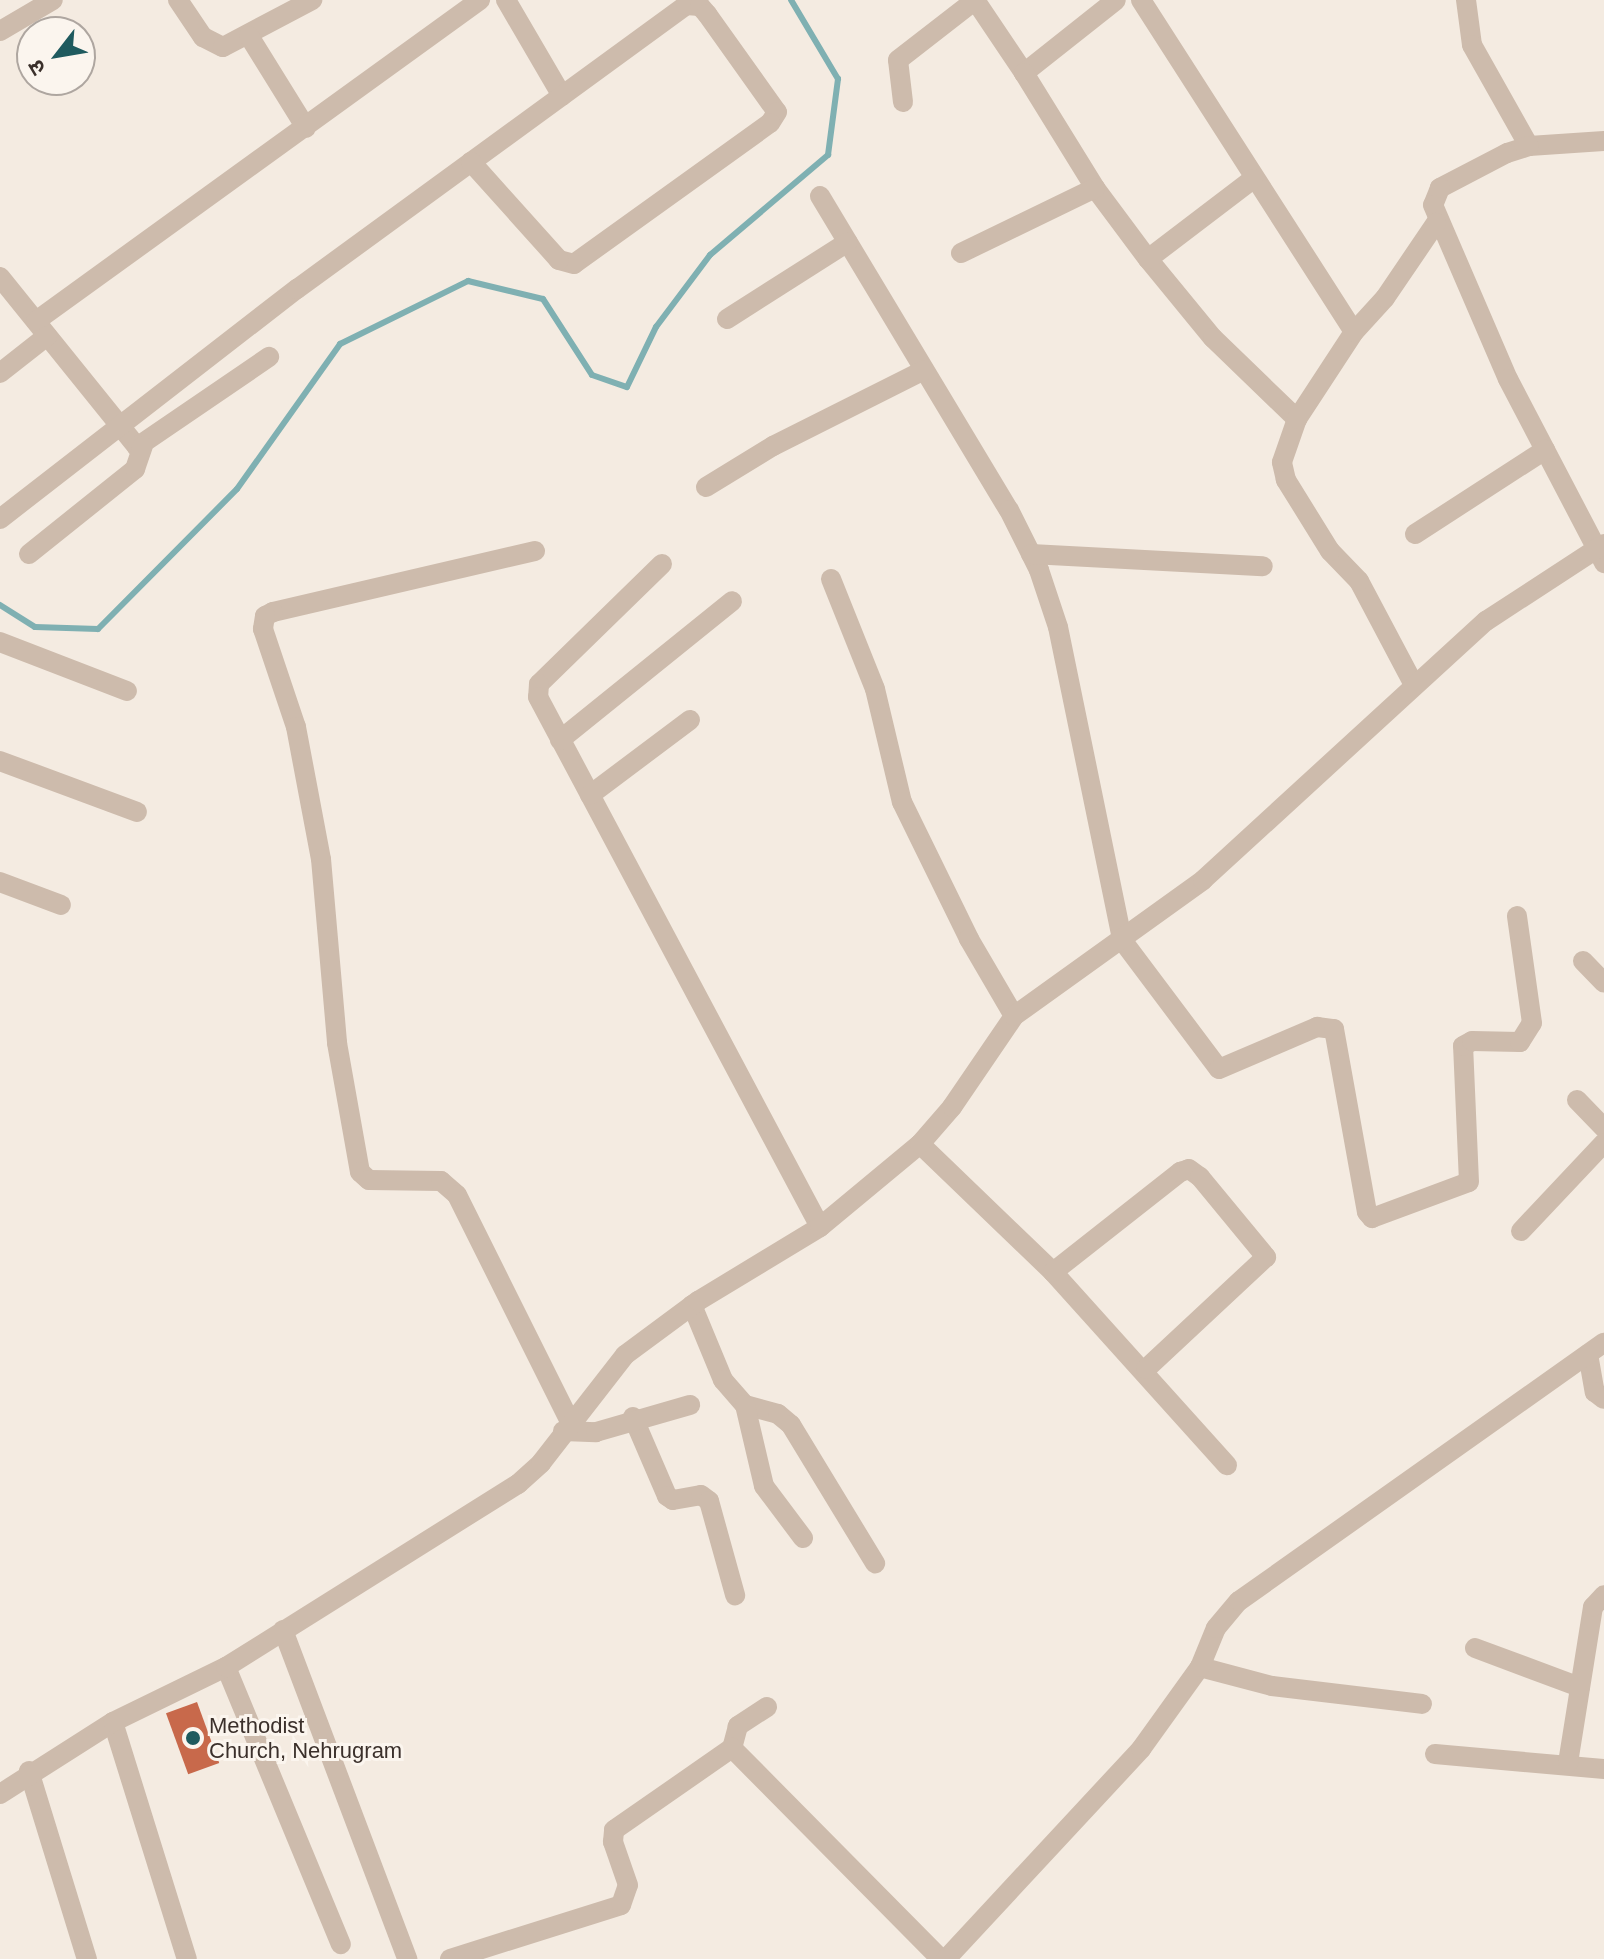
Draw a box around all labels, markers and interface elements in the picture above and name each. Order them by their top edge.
north arrow [16,16,96,96]
text: उ [23,56,51,80]
place label: Methodist Church, Nehrugram [209,1712,402,1764]
marker: Methodist Church, Nehrugram [184,1729,202,1747]

